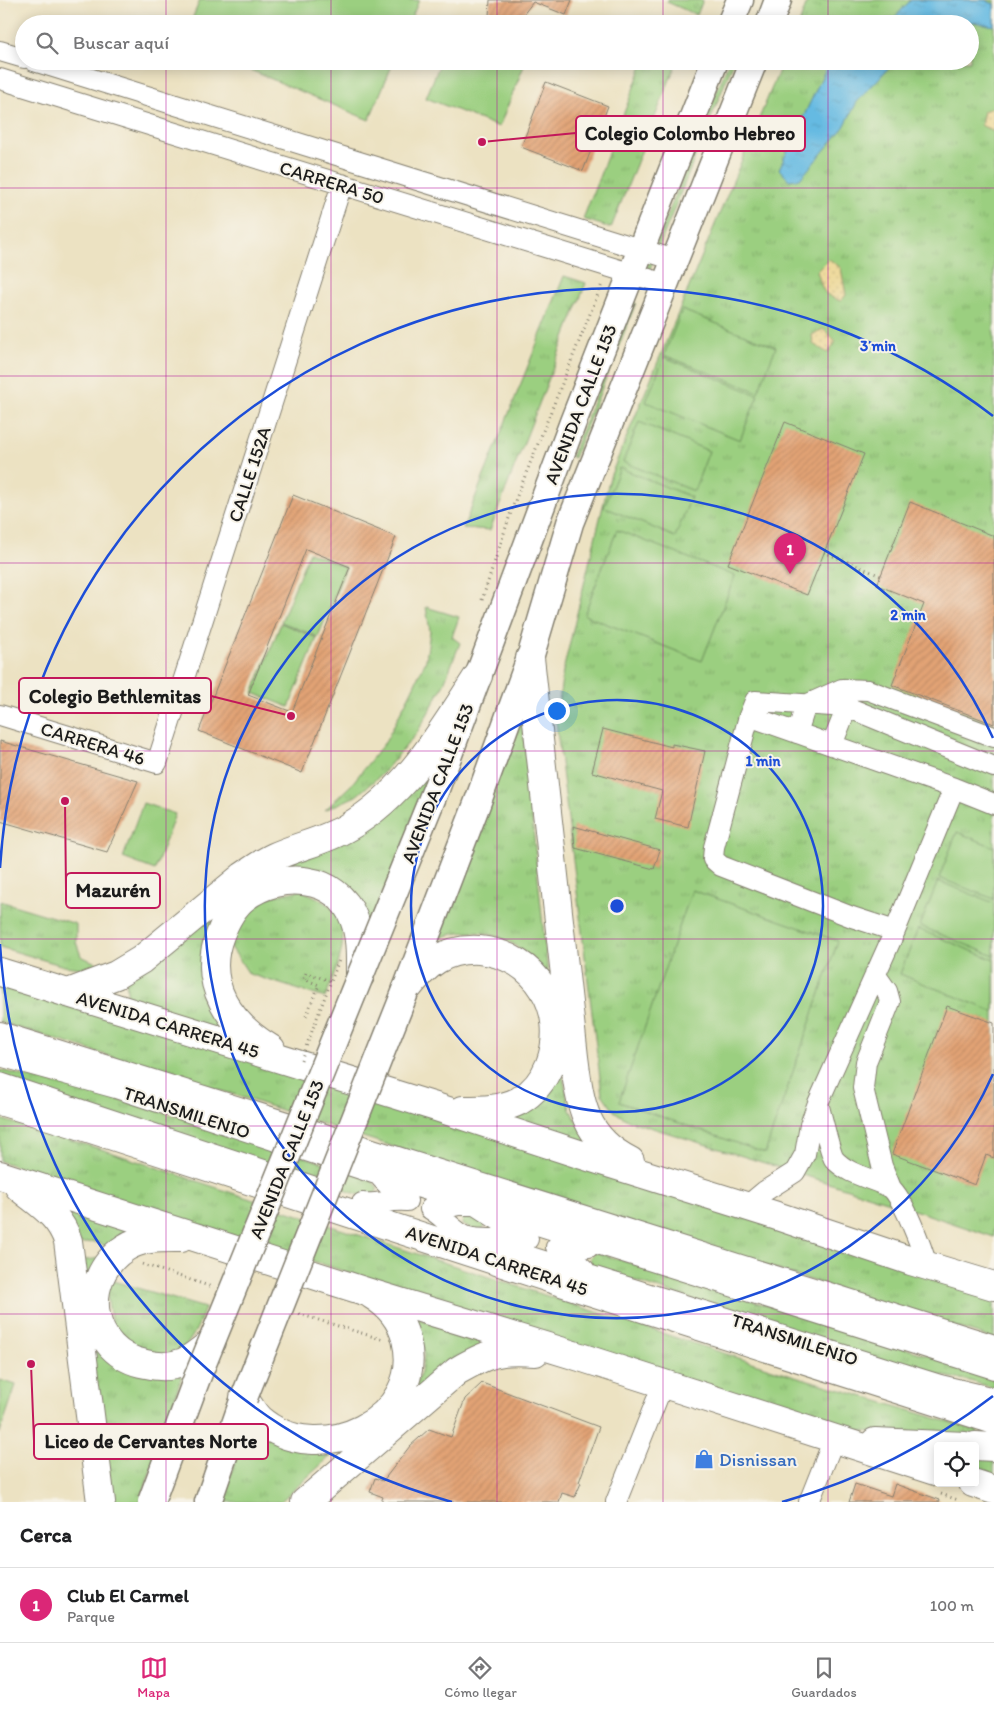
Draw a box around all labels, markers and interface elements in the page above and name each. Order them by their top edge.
search box [15,15,979,70]
icon: search [33,29,61,57]
text: Buscar aquí [73,31,169,54]
callout: Colegio Colombo Hebreo [576,116,805,151]
text: Colegio Colombo Hebreo [585,121,795,146]
street label: CARRERA 50 [277,156,387,209]
street label: AVENIDA CALLE 153 [539,321,622,488]
text: 3 min [860,337,897,355]
street label: CALLE 152A [223,423,276,525]
pin: 1 [774,533,806,574]
text: 2 min [890,606,927,624]
callout: Colegio Bethlemitas [19,678,211,713]
text: Colegio Bethlemitas [29,684,201,709]
your location [544,698,570,724]
street label: AVENIDA CALLE 153 [396,700,479,867]
street label: CARRERA 46 [38,717,148,770]
text: 1 min [746,752,781,770]
callout: Mazurén [66,873,160,908]
text: Mazurén [76,878,151,902]
centre of rings [608,897,626,915]
street label: AVENIDA CARRERA 45 [74,986,262,1063]
street label: AVENIDA CALLE 153 [244,1076,329,1242]
street label: TRANSMILENIO [120,1081,253,1144]
street label: AVENIDA CARRERA 45 [403,1220,591,1301]
street label: TRANSMILENIO [728,1308,861,1371]
callout: Liceo de Cervantes Norte [34,1424,268,1459]
text: Liceo de Cervantes Norte [45,1429,258,1453]
map controls [934,1442,979,1487]
button: locate [934,1442,979,1487]
shop icon: Disnissan [693,1448,715,1470]
place label: Disnissan [719,1448,797,1471]
text: Cerca [20,1522,72,1547]
text: Club El Carmel [67,1584,189,1607]
text: 1 [32,1596,40,1615]
text: 100 m [930,1596,974,1615]
text: Parque [67,1607,115,1626]
tab: Mapa [137,1654,170,1701]
tab: Cómo llegar [444,1654,517,1701]
tab: Guardados [791,1654,857,1701]

